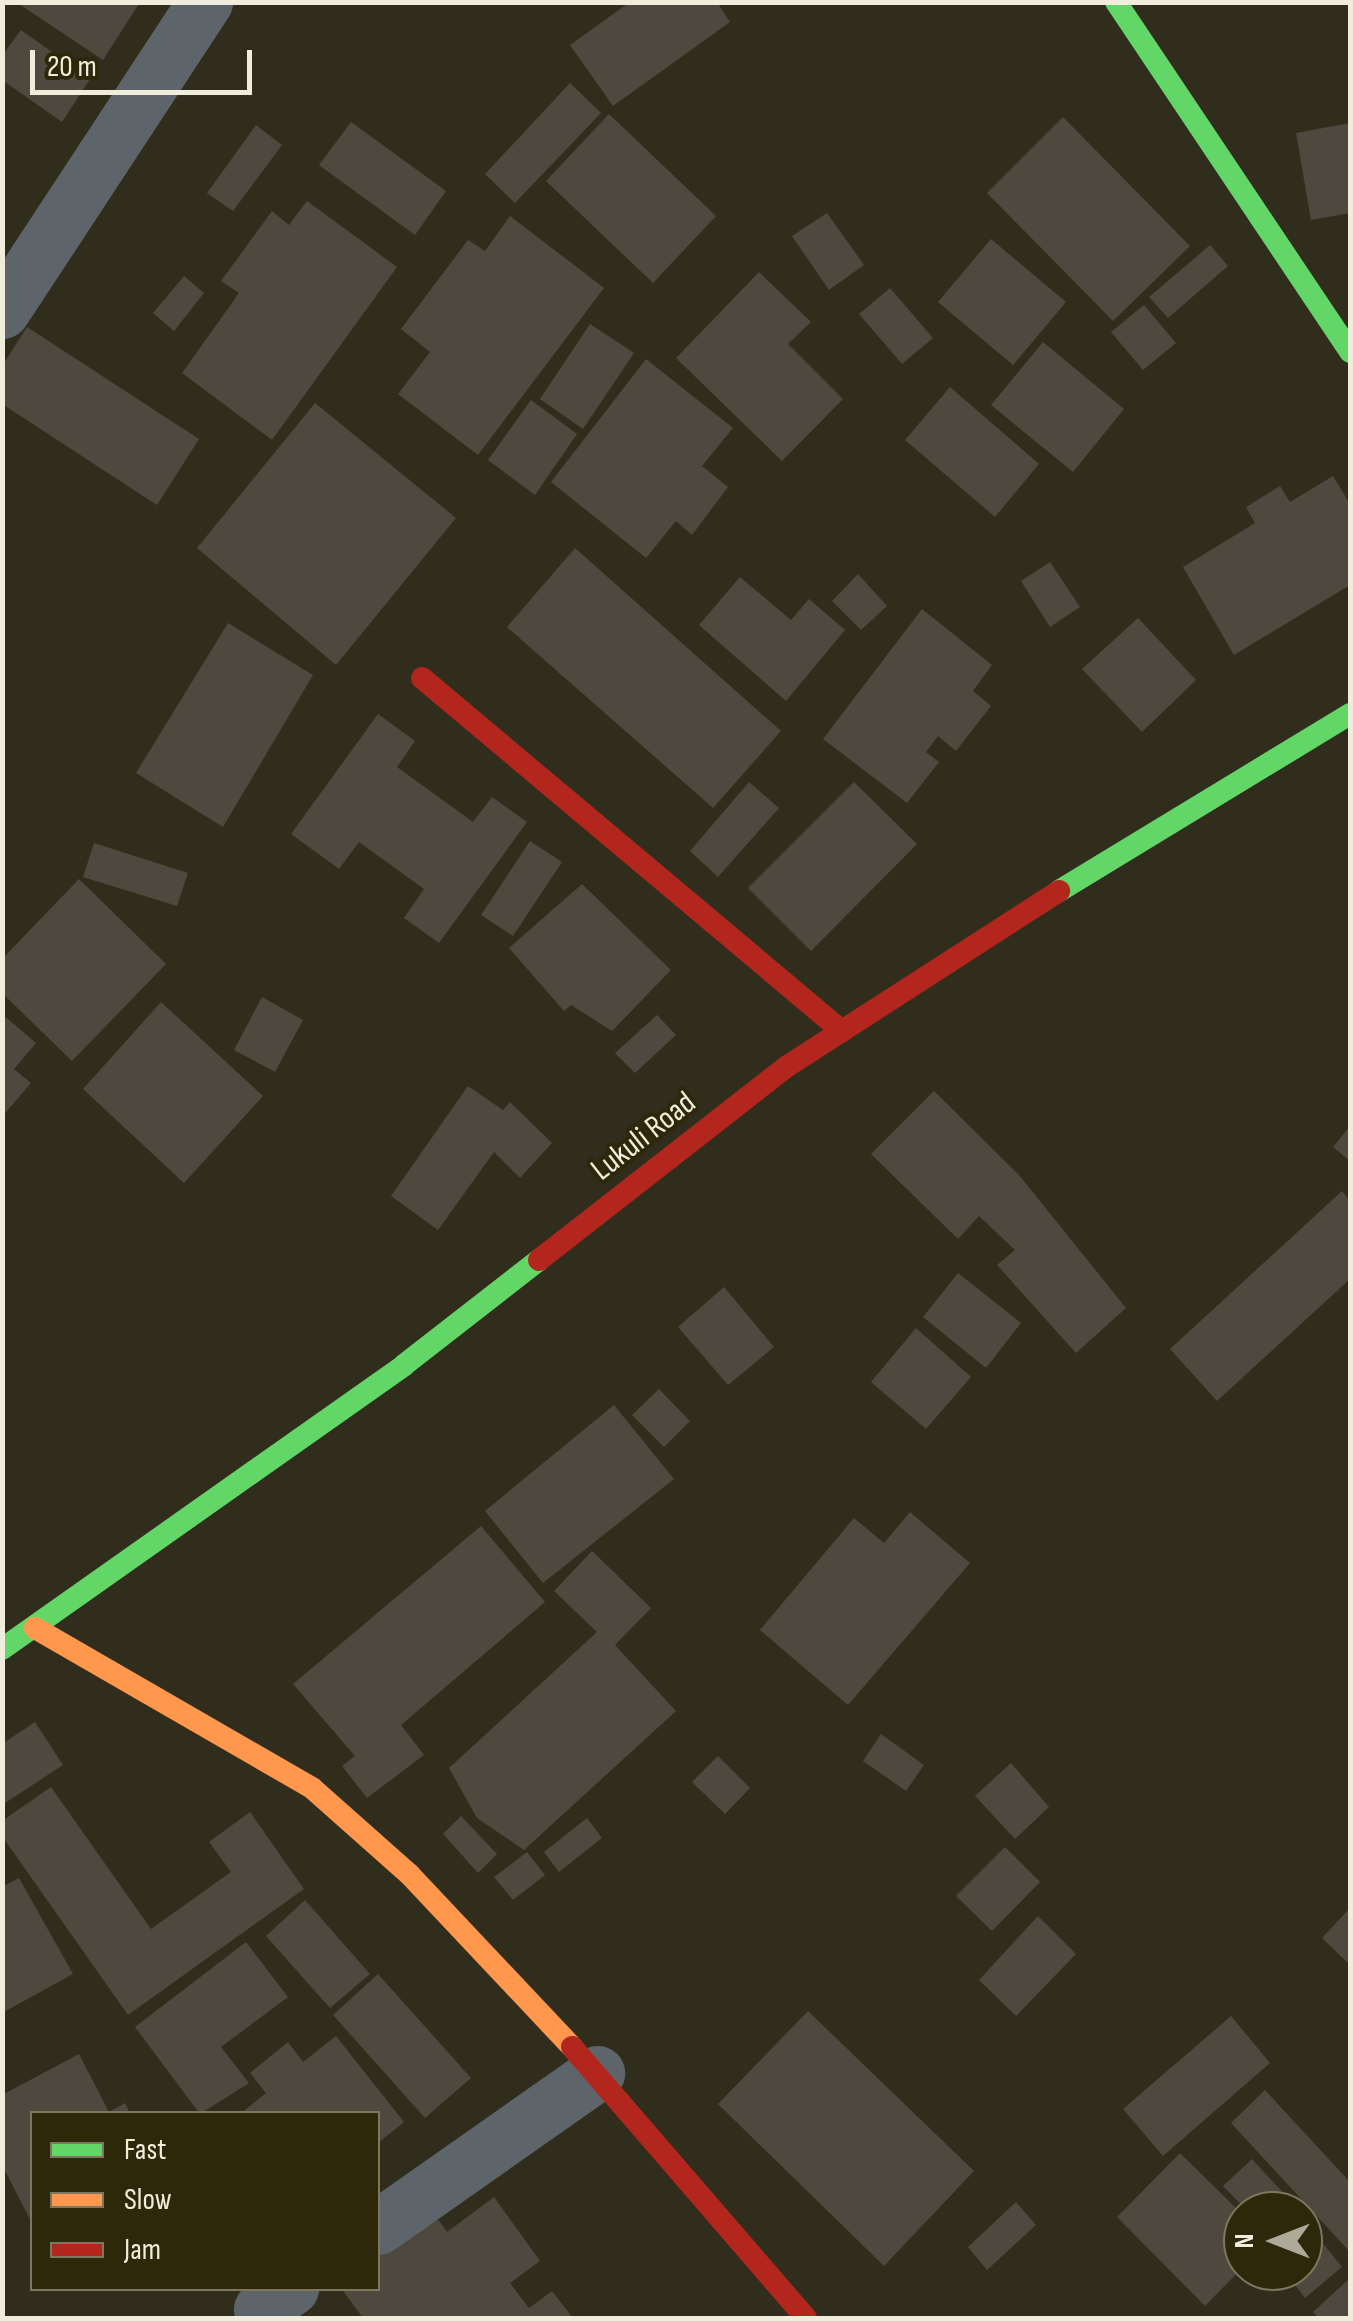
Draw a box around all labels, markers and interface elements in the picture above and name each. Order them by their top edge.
scale bar [35,30,258,92]
text: 20 m [47,49,97,85]
street label: Lukuli Road [584,1084,704,1190]
legend [30,2111,380,2291]
text: Fast [124,2132,166,2168]
text: Slow [124,2182,172,2218]
north arrow [1223,2191,1323,2291]
text: Jam [124,2232,161,2268]
text: N [1228,2234,1261,2248]

